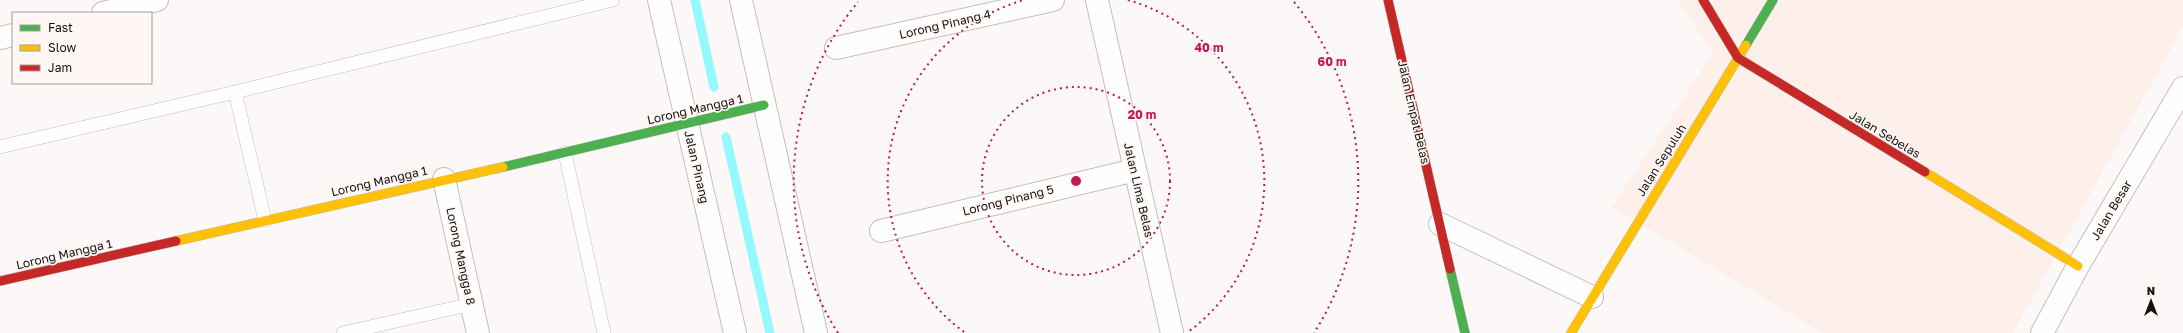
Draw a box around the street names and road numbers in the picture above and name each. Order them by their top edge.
street label: Lorong Pinang 4 [898,6,992,42]
street label: Jalan Empat Belas [1395,59,1433,165]
street label: Lorong Mangga 1 [645,91,745,127]
street label: Jalan Sebelas [1847,107,1923,161]
street label: Jalan Sepuluh [1633,121,1689,199]
street label: Jalan Pinang [681,129,713,205]
street label: Jalan Lima Belas [1121,141,1157,239]
street label: Lorong Mangga 1 [329,163,429,199]
street label: Jalan Besar [2087,177,2135,243]
street label: Lorong Pinang 5 [961,181,1055,219]
street label: Lorong Mangga 8 [443,206,479,306]
street label: Lorong Mangga 1 [14,236,114,272]

